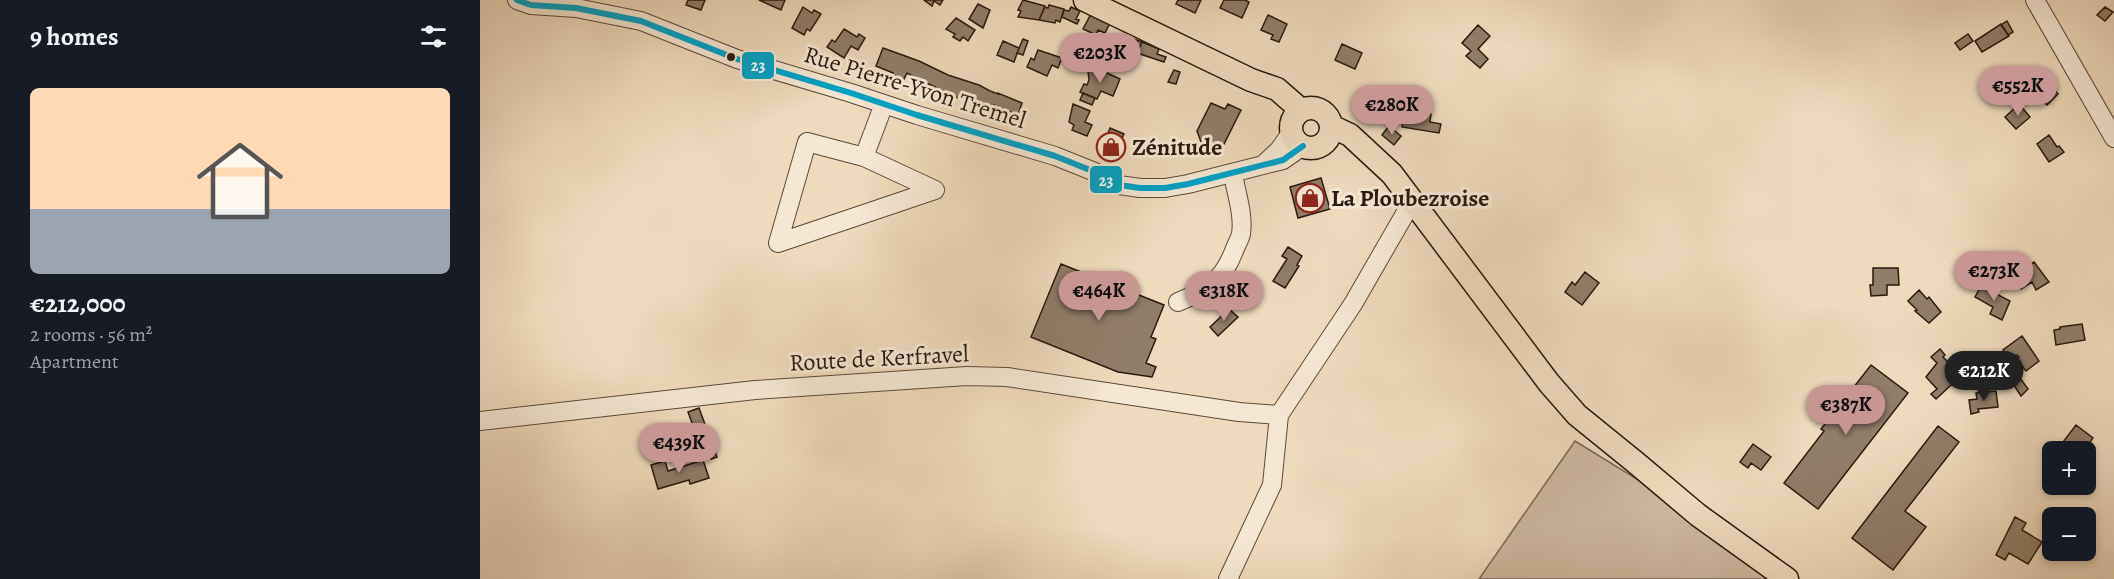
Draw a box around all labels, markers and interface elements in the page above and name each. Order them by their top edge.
text: 9 homes [30,19,119,54]
icon: filters [417,20,450,53]
pin: €203K [1058,33,1142,84]
street label: Rue Pierre-Yvon Tremel [800,38,1030,136]
text: €203K [1074,39,1126,66]
unlabelled marker [725,51,737,63]
line badge: 23 [741,51,775,80]
text: 23 [751,55,765,77]
pin: €552K [1976,66,2060,117]
text: €552K [1992,72,2044,99]
pin: €280K [1350,85,1434,136]
text: €280K [1365,91,1419,118]
icon: home [186,127,294,235]
shop icon: Zénitude [1095,131,1127,163]
place label: Zénitude [1132,131,1222,163]
line badge: 23 [1089,165,1123,194]
text: 23 [1099,170,1113,192]
shop icon: La Ploubezroise [1294,182,1326,214]
place label: La Ploubezroise [1331,182,1489,214]
pin: €273K [1952,251,2036,302]
text: €273K [1968,257,2020,284]
pin: €464K [1057,271,1141,322]
pin: €318K [1182,271,1266,322]
text: €464K [1073,277,1125,304]
text: €318K [1199,277,1249,304]
text: €212,000 [30,286,126,321]
text: 2 rooms · 56 m² [30,321,152,348]
street label: Route de Kerfravel [789,337,970,379]
text: Apartment [30,348,119,375]
pin: €212K [1942,351,2026,402]
text: €212K [1958,357,2010,384]
pin: €387K [1804,385,1888,436]
text: €387K [1820,391,1872,418]
pin: €439K [637,423,721,474]
text: €439K [653,429,705,456]
map controls [2042,441,2096,561]
button: + [2042,441,2096,495]
button: − [2042,507,2096,561]

